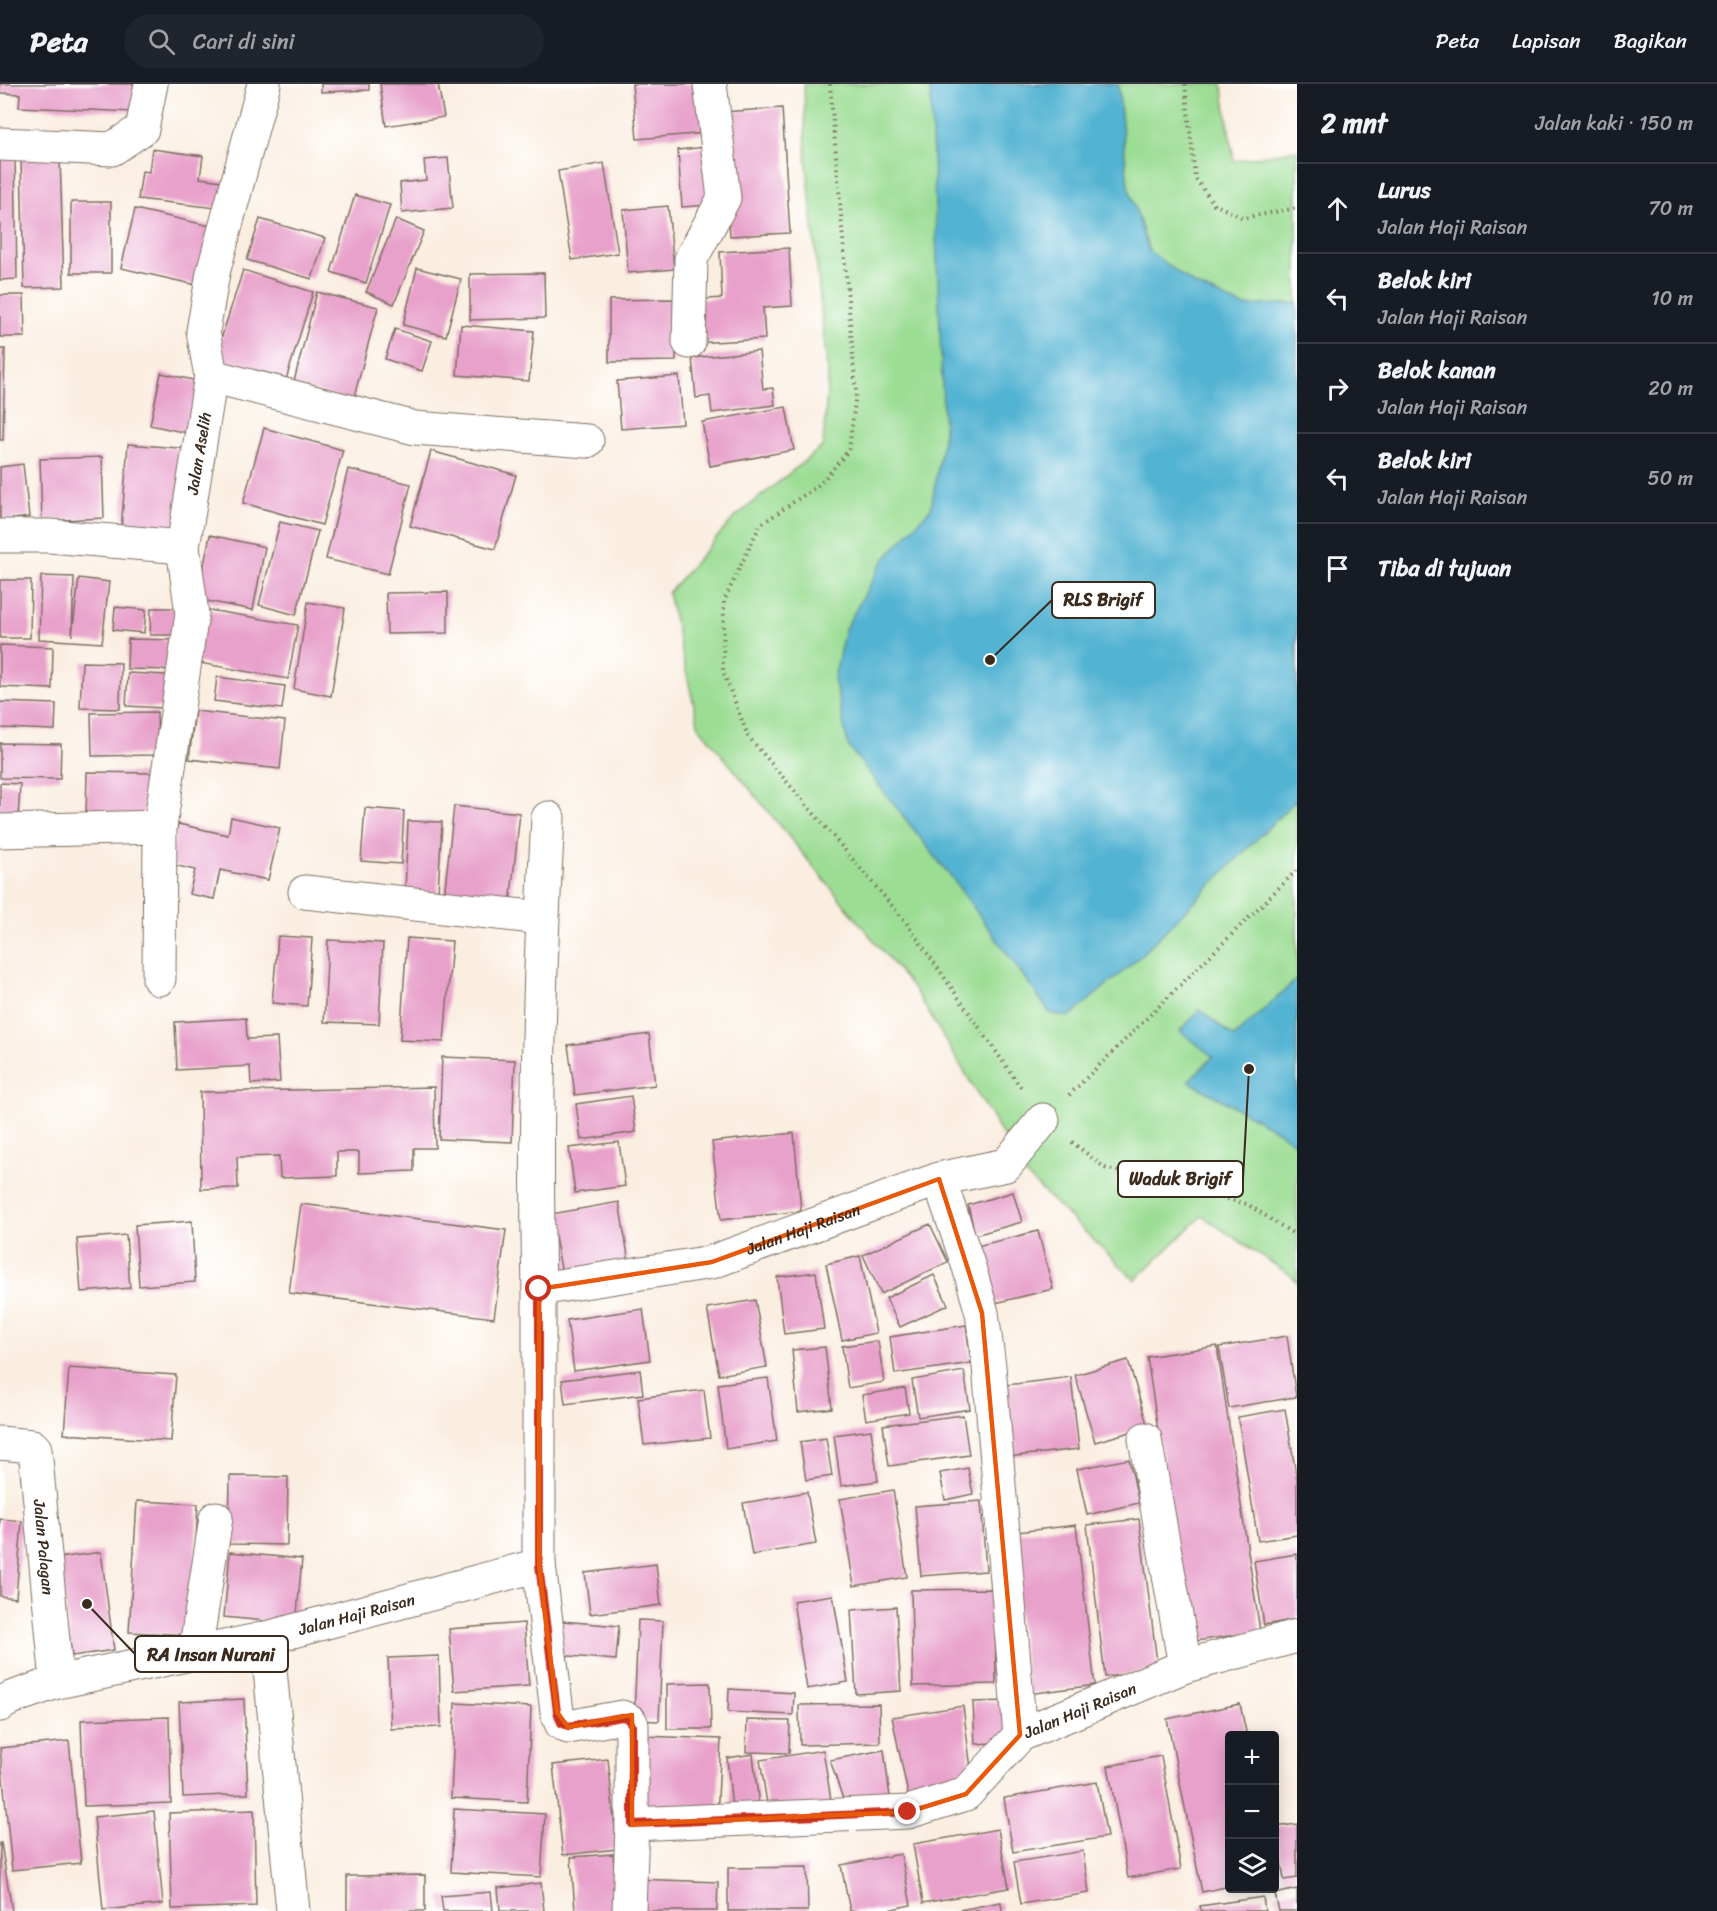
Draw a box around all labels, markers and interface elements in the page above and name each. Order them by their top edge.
search box [124,14,544,68]
text: Peta [30,17,88,66]
text: Cari di sini [193,22,295,61]
text: Peta [1436,22,1479,60]
text: Lapisan [1512,22,1581,60]
text: Bagikan [1614,22,1687,60]
icon: search [145,25,178,58]
text: 2 mnt [1321,100,1387,146]
text: Jalan kaki · 150 m [1535,106,1693,141]
text: Lurus [1378,171,1431,210]
text: 70 m [1648,191,1693,226]
icon: ahead [1321,192,1354,225]
text: Jalan Haji Raisan [1378,210,1527,245]
text: Belok kiri [1378,261,1471,300]
text: 10 m [1651,281,1693,316]
icon: left [1321,282,1354,315]
text: Jalan Haji Raisan [1378,300,1527,335]
text: Belok kanan [1378,351,1496,390]
text: 20 m [1648,371,1693,406]
icon: right [1321,372,1354,405]
text: Jalan Haji Raisan [1378,390,1527,425]
street label: Jalan Aselih [178,410,220,498]
text: Belok kiri [1378,441,1471,480]
text: 50 m [1648,461,1693,496]
icon: left [1321,462,1354,495]
text: Jalan Haji Raisan [1378,480,1527,515]
text: Tiba di tujuan [1378,549,1511,588]
icon: arrive [1321,552,1354,585]
callout: RLS Brigif [1052,582,1155,618]
text: RLS Brigif [1062,584,1145,616]
callout: Waduk Brigif [1118,1161,1243,1197]
text: Waduk Brigif [1129,1163,1233,1195]
street label: Jalan Haji Raisan [741,1195,865,1264]
route start [525,1275,551,1301]
street label: Jalan Palagan [25,1497,63,1597]
street label: Jalan Haji Raisan [294,1585,419,1644]
callout: RA Insan Nurani [135,1636,288,1672]
text: RA Insan Nurani [146,1639,276,1671]
street label: Jalan Haji Raisan [1018,1674,1141,1747]
map controls [1225,1731,1279,1893]
button: + [1225,1731,1279,1785]
button: − [1225,1785,1279,1839]
route end [894,1798,920,1824]
button: layers [1225,1839,1279,1893]

